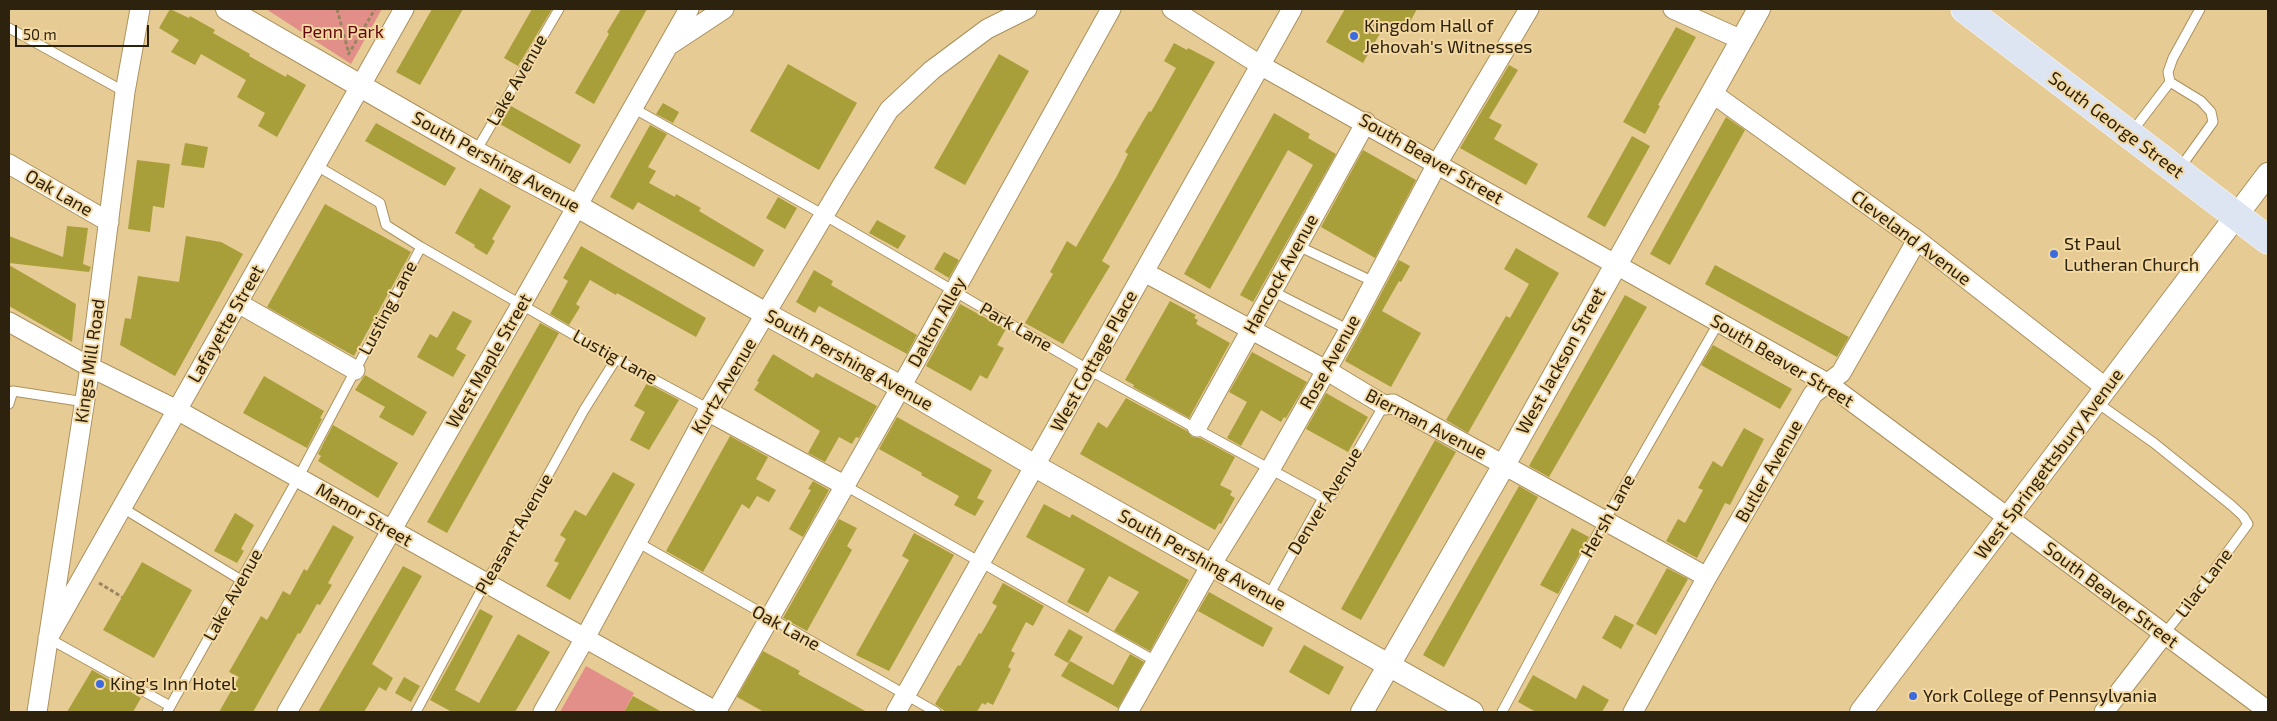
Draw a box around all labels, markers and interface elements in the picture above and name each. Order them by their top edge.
scale bar [18,15,151,47]
place label: Kingdom Hall of Jehovah's Witnesses [1364,15,1532,58]
park label: Penn Park [302,21,384,43]
text: 50 m [23,25,57,43]
street label: Lake Avenue [482,30,552,130]
marker: Kingdom Hall of Jehovah's Witnesses [1348,30,1360,42]
street label: South George Street [2044,67,2188,183]
street label: South Pershing Avenue [408,107,584,217]
street label: South Beaver Street [1355,109,1507,209]
street label: Oak Lane [21,165,97,221]
street label: Cleveland Avenue [1847,186,1975,290]
street label: Hancock Avenue [1239,210,1323,338]
place label: St Paul Lutheran Church [2064,233,2199,276]
marker: St Paul Lutheran Church [2048,248,2060,260]
street label: Lusting Lane [354,257,422,359]
street label: Lafayette Street [184,261,268,387]
street label: Dalton Alley [903,273,971,371]
street label: West Jackson Street [1512,284,1610,438]
street label: West Cottage Place [1046,287,1142,435]
street label: West Maple Street [442,290,536,432]
street label: Kings Mill Road [71,298,109,424]
street label: Park Lane [976,298,1056,356]
street label: South Pershing Avenue [761,305,937,415]
street label: South Beaver Street [1707,310,1857,412]
street label: Rose Avenue [1295,311,1365,413]
street label: Lustig Lane [569,325,661,389]
street label: Kurtz Avenue [687,334,761,438]
street label: West Springettsbury Avenue [1970,364,2128,564]
street label: Bierman Avenue [1362,384,1490,464]
street label: Butler Avenue [1731,416,1807,526]
street label: Denver Avenue [1283,443,1367,559]
street label: Pleasant Avenue [471,470,557,598]
street label: Hersh Lane [1576,471,1640,561]
street label: Manor Street [312,479,416,551]
street label: South Pershing Avenue [1114,505,1290,615]
street label: South Beaver Street [2039,537,2183,653]
street label: Lilac Lane [2171,544,2237,622]
street label: Lake Avenue [199,545,267,645]
street label: Oak Lane [748,601,824,655]
place label: King's Inn Hotel [110,673,236,695]
marker: King's Inn Hotel [94,678,106,690]
place label: York College of Pennsylvania [1923,685,2157,707]
marker: York College of Pennsylvania [1907,690,1919,702]

